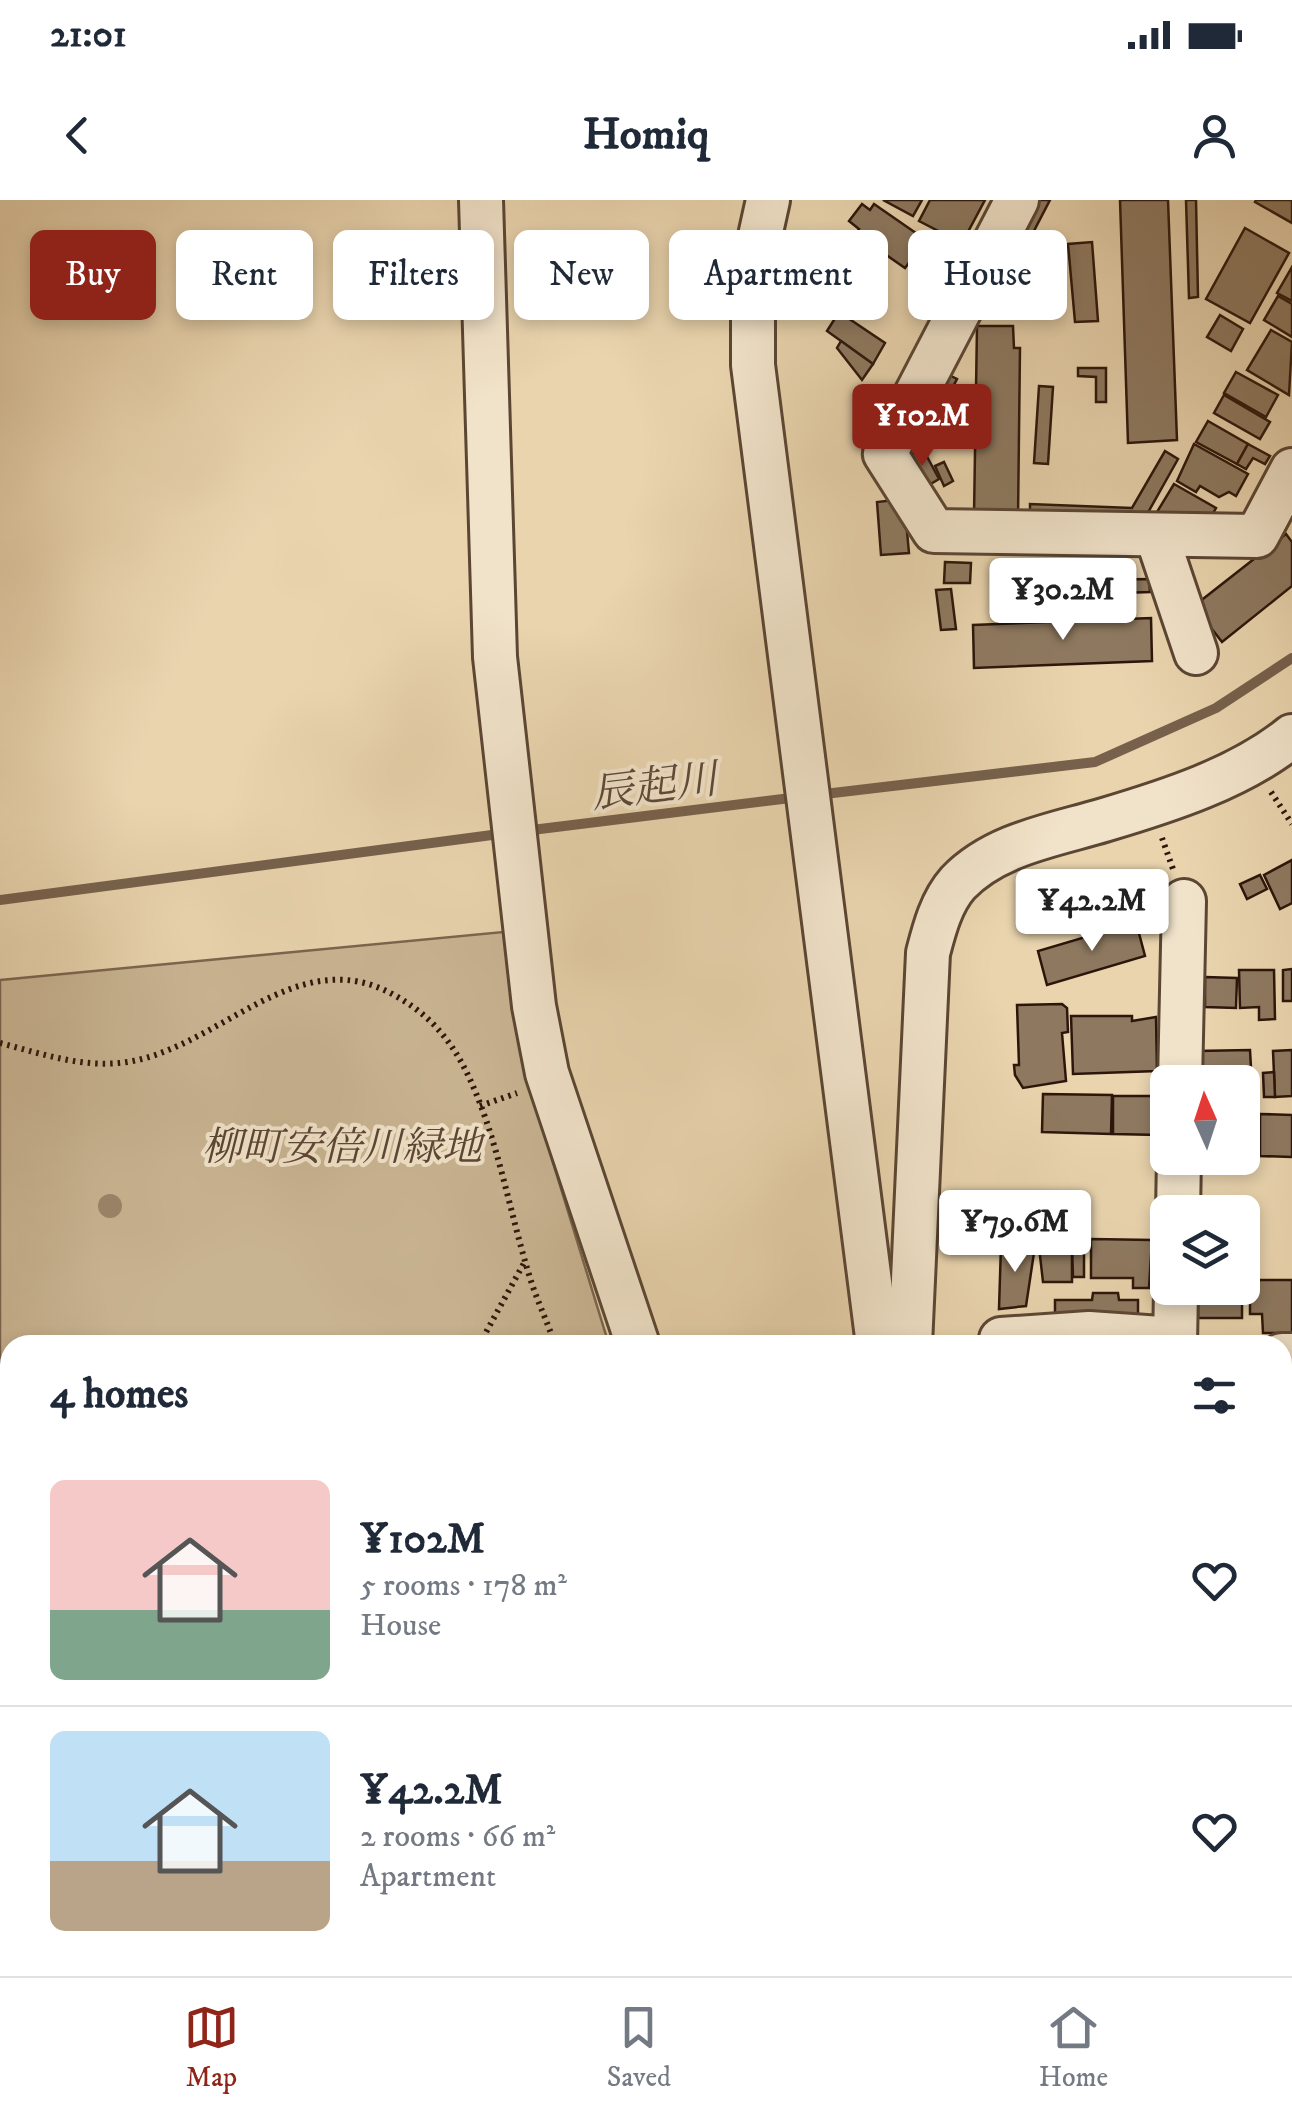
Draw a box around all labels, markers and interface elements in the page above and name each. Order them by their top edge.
text: 21:01 [50,11,127,59]
text: Homiq [583,107,709,163]
icon: back [50,108,105,163]
icon: person [1187,108,1242,163]
chip: Buy [30,230,156,320]
chip: Rent [176,230,313,320]
chip: Filters [333,230,494,320]
chip: New [514,230,649,320]
chip: Apartment [669,230,888,320]
chip: House [908,230,1067,320]
pin: ¥102M [852,384,992,469]
text: ¥102M [874,396,970,436]
pin: ¥30.2M [982,558,1144,643]
text: ¥30.2M [1011,570,1115,610]
water label: 辰起川 [589,754,724,821]
pin: ¥42.2M [1011,869,1173,954]
text: ¥42.2M [1038,881,1146,921]
north arrow [1150,1065,1260,1175]
map controls [1150,1065,1260,1305]
park label: 柳町安倍川緑地 [202,1124,486,1174]
pin: ¥79.6M [934,1190,1096,1275]
button: layers [1150,1195,1260,1305]
text: ¥79.6M [961,1202,1069,1242]
icon: filters [1187,1368,1242,1423]
text: 4 homes [50,1369,188,1421]
text: ¥102M [360,1514,485,1566]
icon: home [130,1520,250,1640]
icon: heart [1187,1553,1242,1608]
text: 5 rooms · 178 m² [360,1566,567,1606]
text: House [360,1606,441,1646]
text: ¥42.2M [360,1765,503,1817]
icon: home [130,1771,250,1891]
icon: heart [1187,1804,1242,1859]
text: 2 rooms · 66 m² [360,1817,555,1857]
text: Apartment [360,1857,496,1897]
tab: Map [184,2000,239,2095]
tab: Saved [607,2000,671,2095]
tab: Home [1039,2000,1108,2095]

